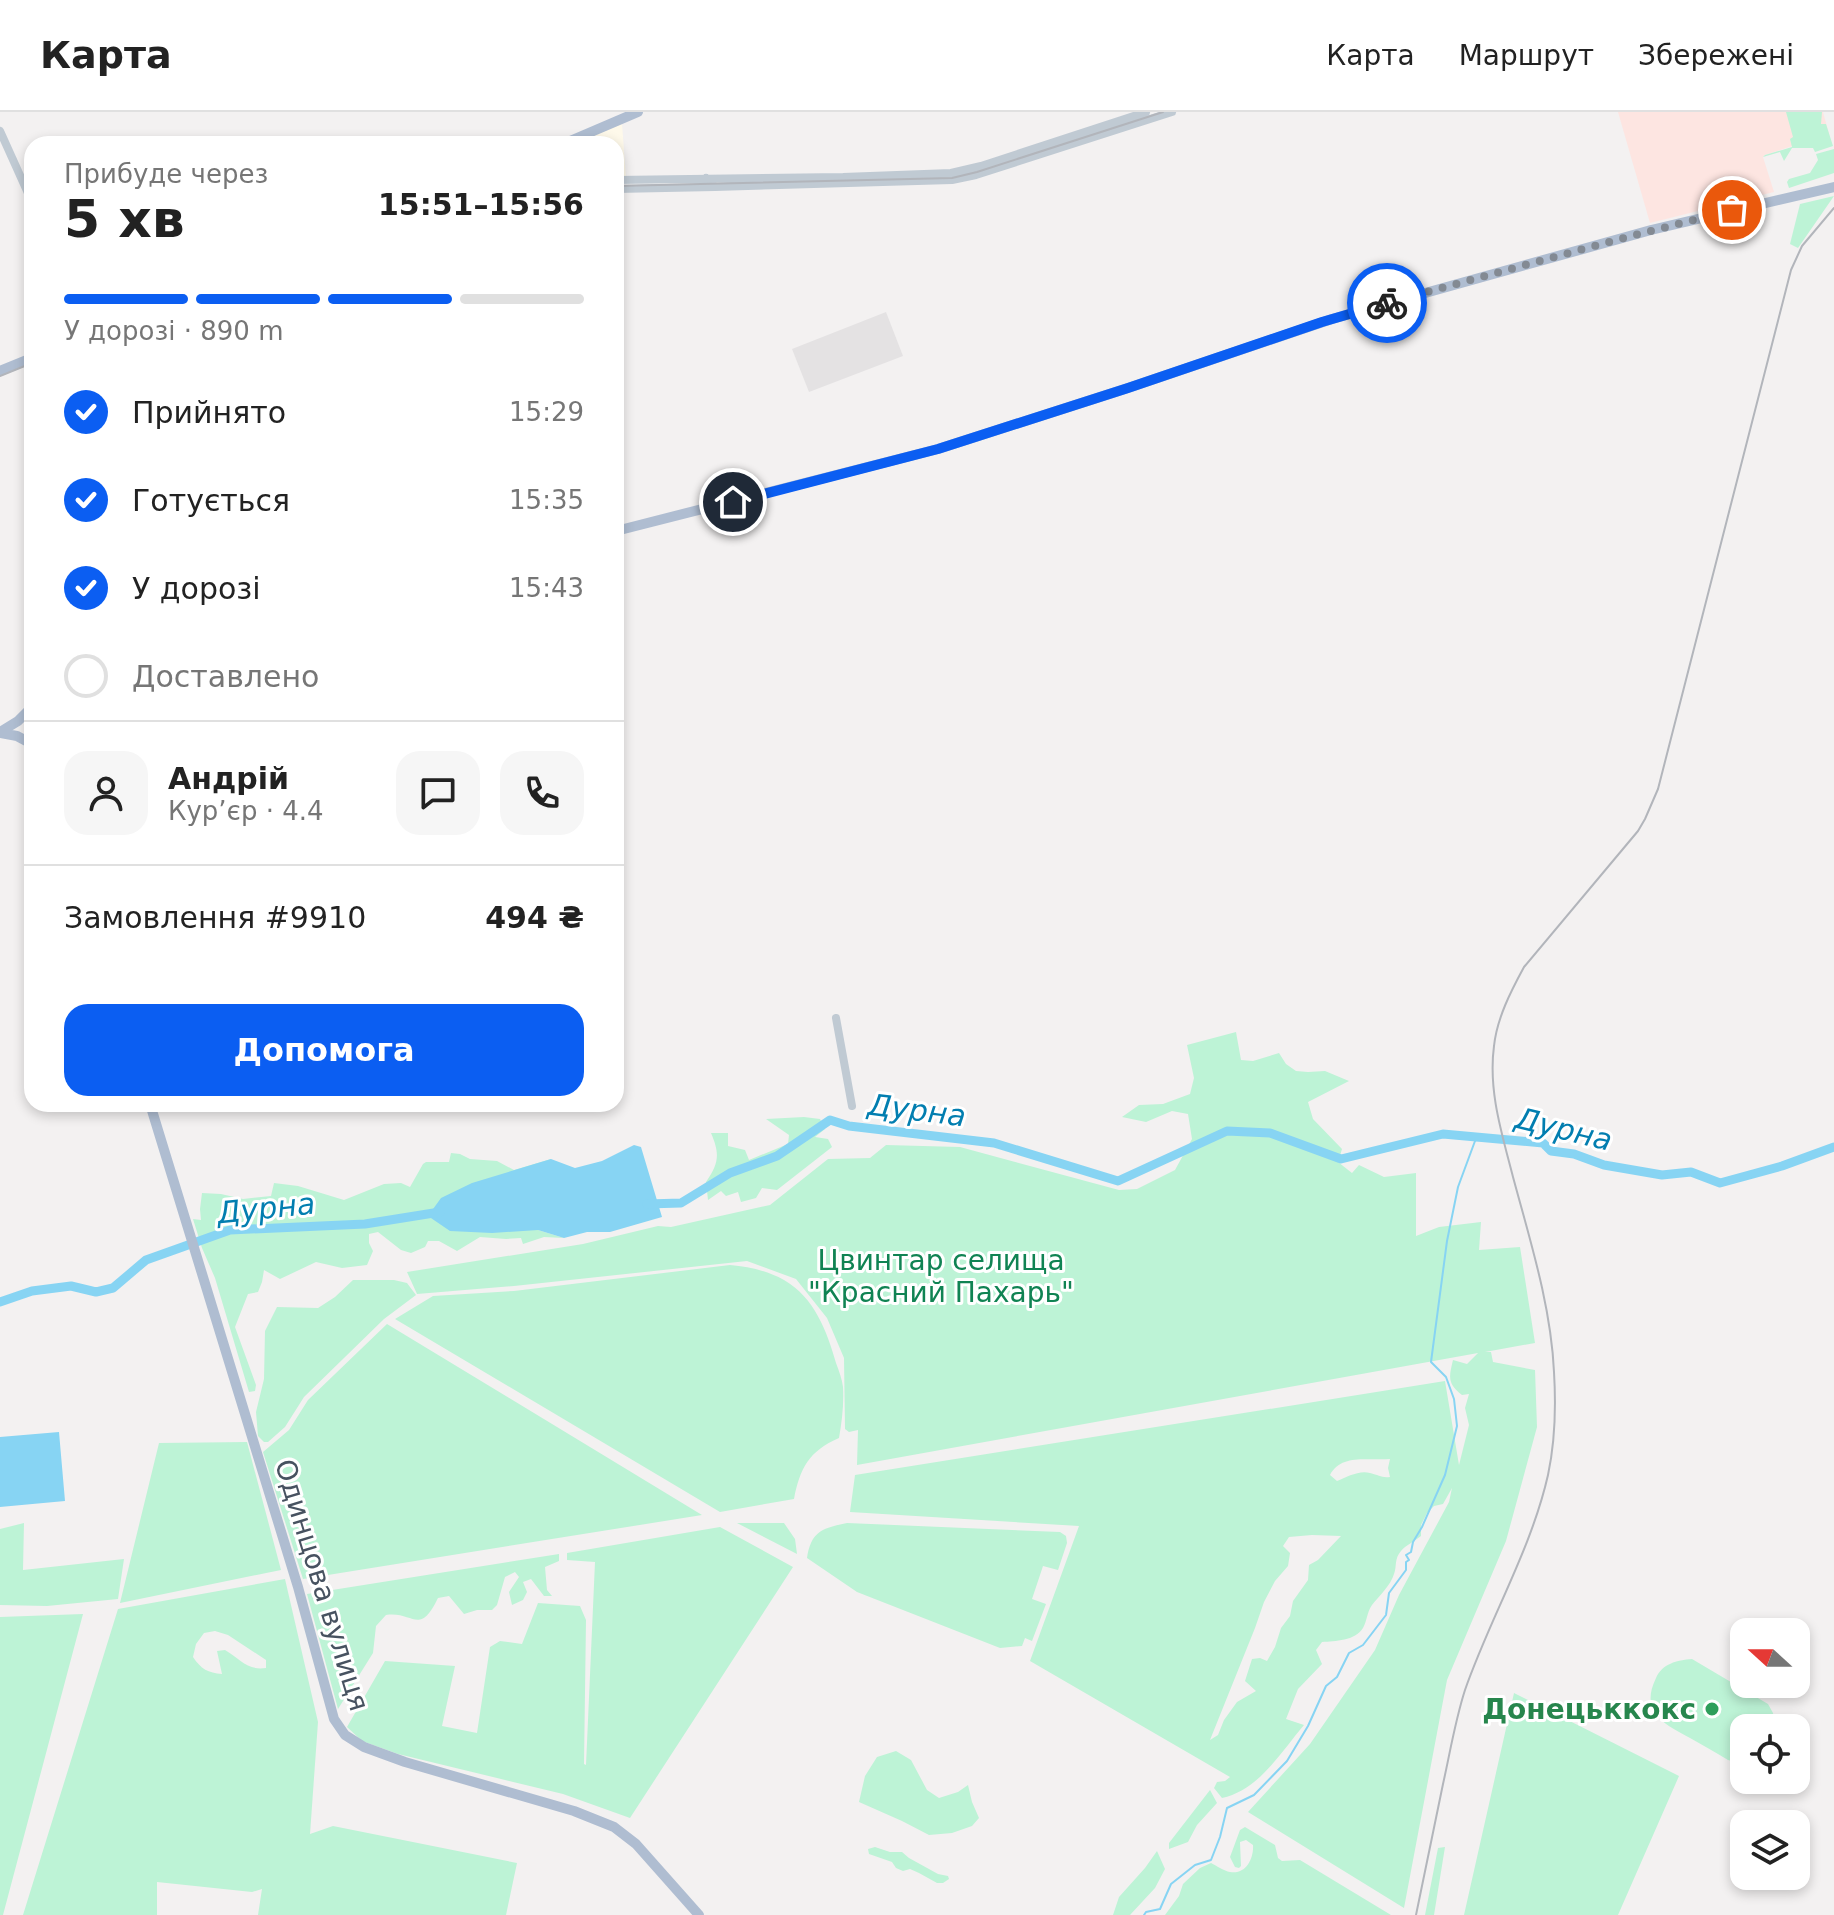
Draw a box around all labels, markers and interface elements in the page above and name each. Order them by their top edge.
text: Карта [40,33,172,77]
text: Карта [1326,39,1415,72]
text: Маршрут [1459,39,1594,72]
text: Збережені [1638,39,1794,72]
text: Прибуде через [64,159,268,189]
pin [1698,176,1766,244]
text: 15:51–15:56 [378,187,584,222]
icon: bag [1710,188,1754,232]
text: 5 хв [64,189,185,249]
courier [1347,263,1427,343]
icon: bike [1365,281,1409,325]
text: У дорозі · 890 m [64,316,283,346]
icon: check [64,390,108,434]
text: Прийнято [132,395,286,430]
text: 15:29 [509,397,584,427]
pin [699,468,767,536]
icon: check [64,478,108,522]
icon: home [711,480,755,524]
text: Готується [132,483,290,518]
text: 15:35 [509,485,584,515]
icon: check [64,566,108,610]
text: У дорозі [132,571,261,606]
text: 15:43 [509,573,584,603]
text: Доставлено [132,659,319,694]
button: person [64,751,148,835]
button: chat [396,751,480,835]
button: phone [500,751,584,835]
text: Андрій [168,761,289,796]
text: Кур’єр · 4.4 [168,796,324,826]
text: Замовлення #9910 [64,900,366,935]
text: 494 ₴ [485,900,584,935]
button: Допомога [64,1004,584,1096]
water label: Дурна [864,1086,968,1133]
water label: Дурна [1510,1100,1616,1158]
water label: Дурна [213,1185,317,1231]
park label: Цвинтар селища "Красний Пахарь" [808,1244,1074,1309]
street label: Одинцова вулиця [268,1455,376,1715]
north arrow [1730,1618,1810,1698]
map controls [1730,1618,1810,1890]
place label: Донецьккокс [1482,1693,1696,1726]
marker: Донецьккокс [1703,1700,1721,1718]
button: locate [1730,1714,1810,1794]
button: layers [1730,1810,1810,1890]

